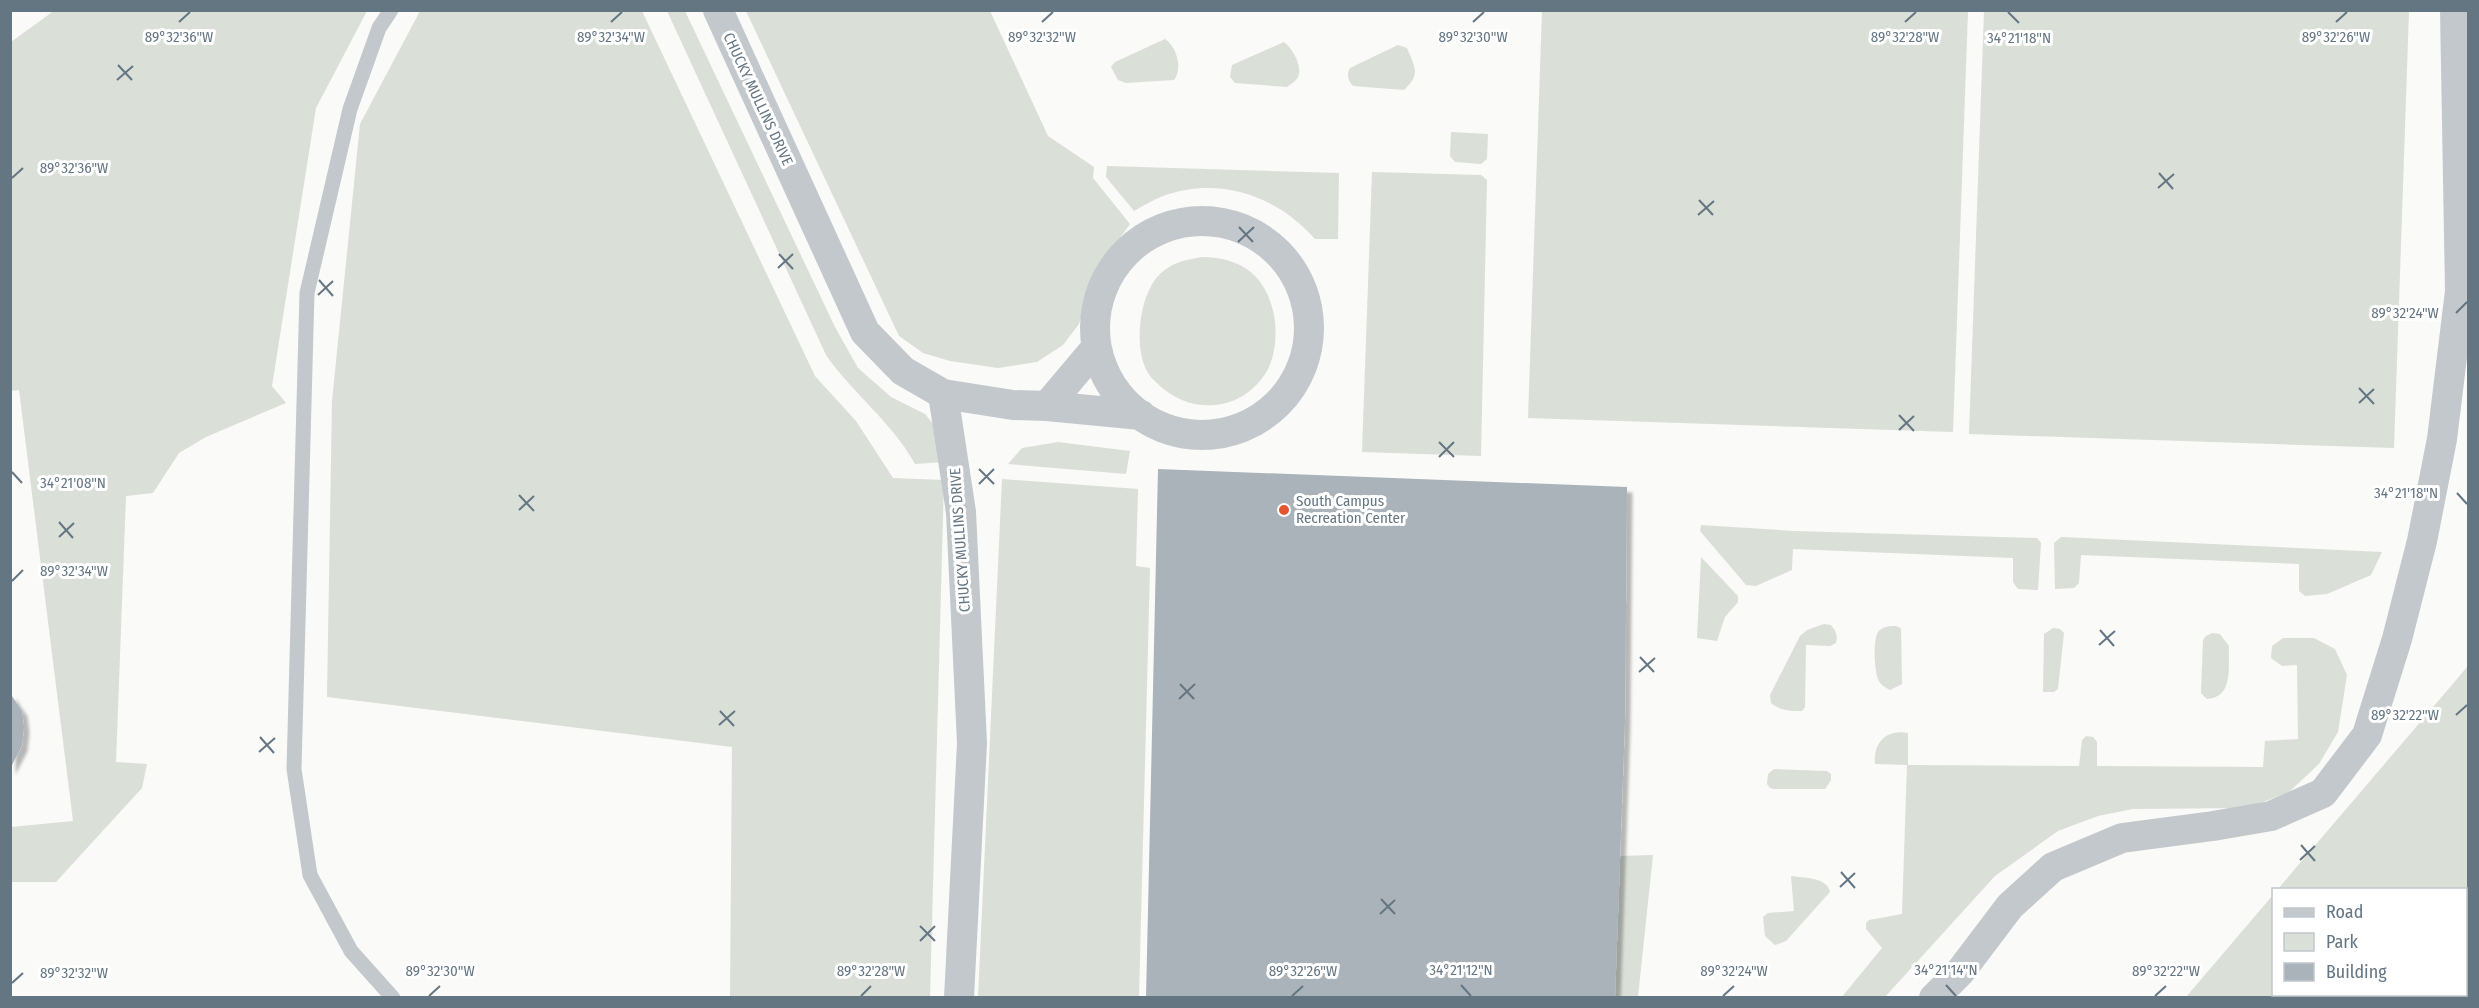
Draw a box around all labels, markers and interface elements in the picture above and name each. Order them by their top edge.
text: 89°32'36"W [145,28,213,46]
text: 89°32'34"W [577,28,645,46]
text: 89°32'32"W [1008,28,1076,46]
text: 89°32'30"W [1438,28,1508,46]
text: 89°32'28"W [1871,28,1939,46]
text: 89°32'26"W [2302,28,2370,46]
text: 34°21'18"N [1987,29,2051,47]
street label: CHUCKY MULLINS DRIVE [719,30,797,168]
text: 89°32'36"W [40,159,108,177]
text: 89°32'24"W [2371,304,2439,322]
street label: CHUCKY MULLINS DRIVE [946,467,974,613]
text: 34°21'08"N [40,474,106,492]
text: 34°21'18"N [2374,484,2438,502]
place label: South Campus Recreation Center [1296,492,1406,527]
marker: South Campus Recreation Center [1277,503,1291,517]
text: 89°32'34"W [40,562,108,580]
text: 89°32'22"W [2371,706,2439,724]
legend [2272,888,2467,996]
text: Road [2326,901,2363,923]
text: Park [2326,931,2359,953]
text: 34°21'12"N [1429,961,1493,979]
text: 34°21'14"N [1914,961,1978,979]
text: Building [2326,961,2387,983]
text: 89°32'30"W [405,962,475,980]
text: 89°32'28"W [837,962,905,980]
text: 89°32'26"W [1269,962,1337,980]
text: 89°32'24"W [1700,962,1768,980]
text: 89°32'22"W [2132,962,2200,980]
text: 89°32'32"W [40,964,108,982]

